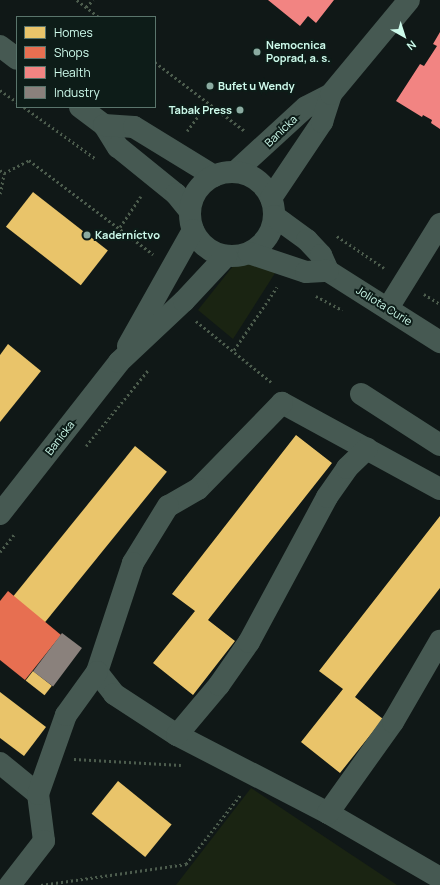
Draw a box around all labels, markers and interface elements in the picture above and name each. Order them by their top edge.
legend [16,16,156,108]
north arrow [384,16,424,56]
text: Homes [54,24,93,41]
text: N [404,37,420,54]
place label: Nemocnica Poprad, a. s. [266,39,331,65]
text: Shops [54,44,89,61]
marker: Nemocnica Poprad, a. s. [251,46,263,58]
text: Health [54,64,91,81]
place label: Bufet u Wendy [218,79,295,93]
marker: Bufet u Wendy [205,81,215,91]
text: Industry [54,84,100,101]
place label: Tabak Press [169,103,232,117]
marker: Tabak Press [235,105,245,115]
street label: Banícka [262,112,300,150]
place label: Kaderníctvo [95,228,160,242]
marker: Kaderníctvo [82,230,92,240]
street label: Joliota Curie [354,284,414,328]
street label: Banícka [43,418,77,458]

